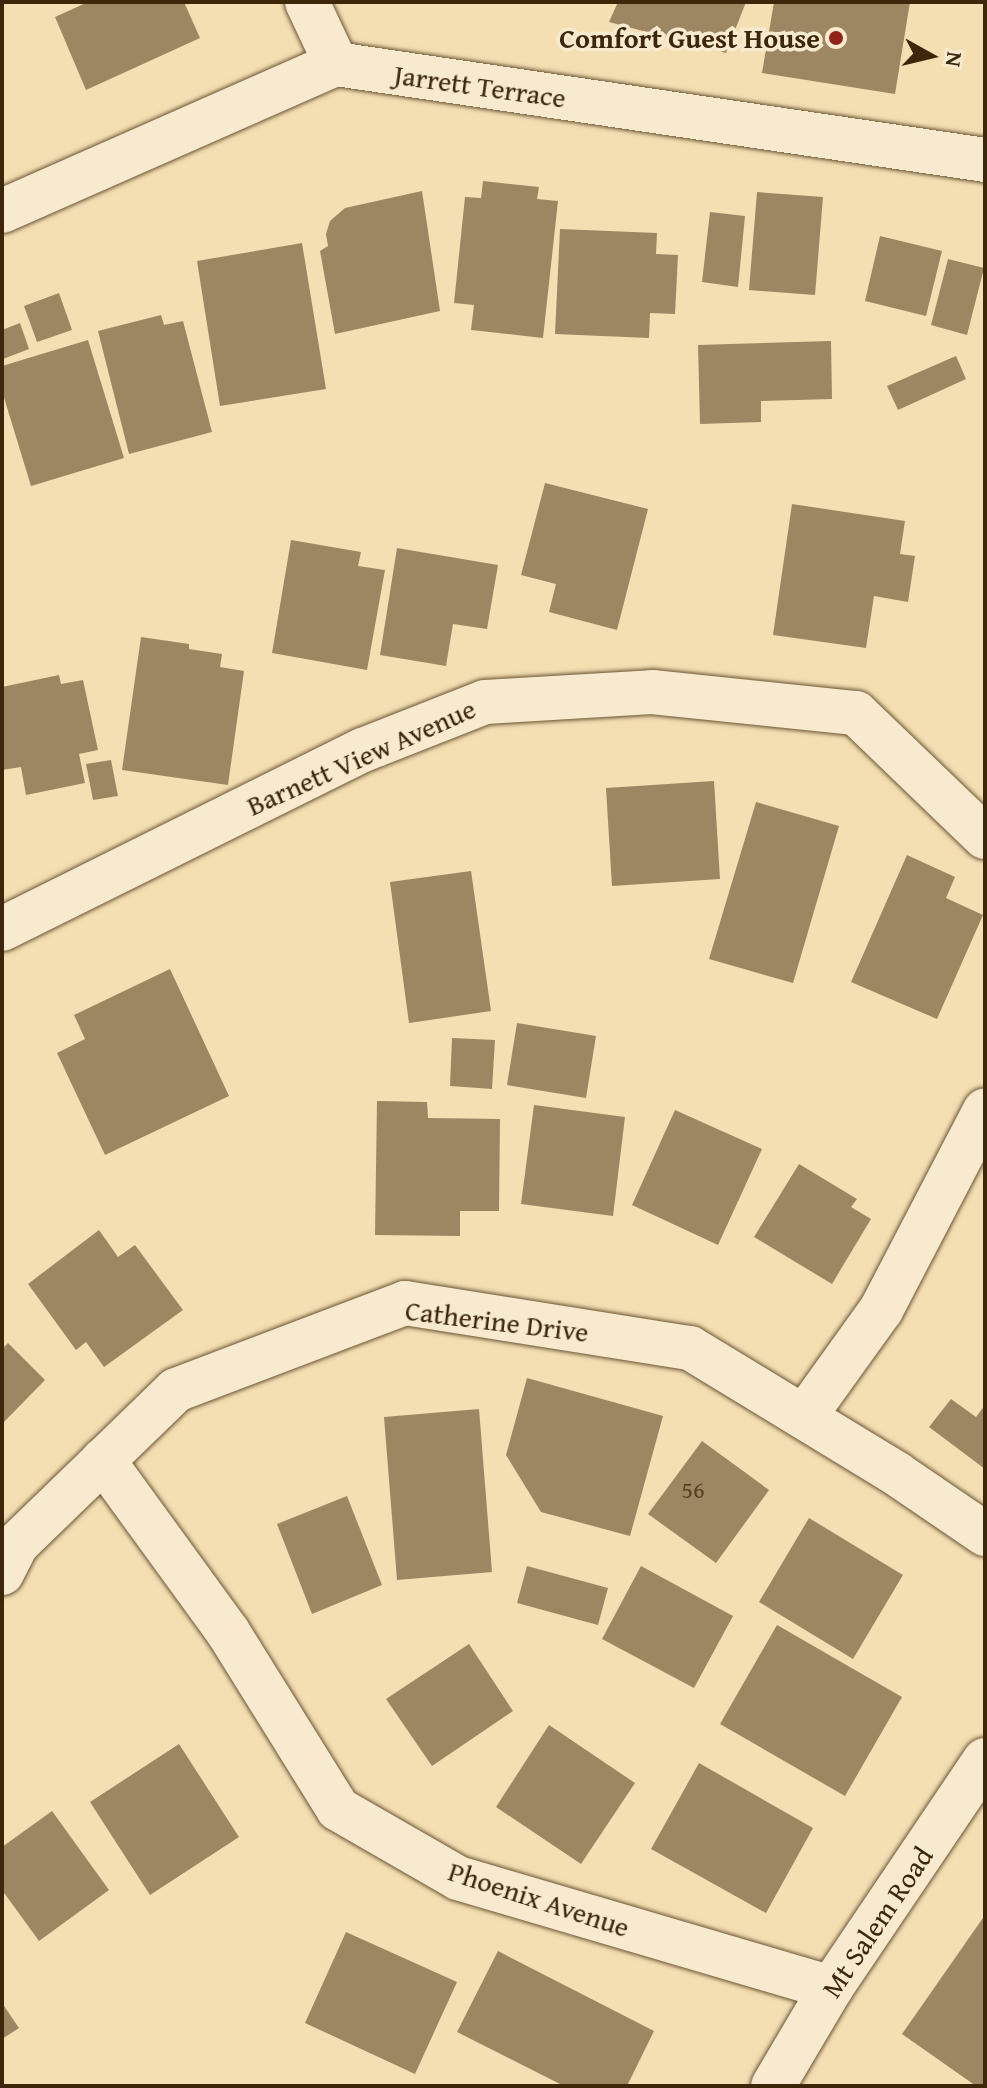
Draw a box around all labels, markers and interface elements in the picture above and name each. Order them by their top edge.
north arrow [891,16,971,96]
place label: Comfort Guest House [559,21,820,55]
marker: Comfort Guest House [827,29,845,47]
text: N [938,50,972,69]
street label: Jarrett Terrace [392,57,568,115]
street label: Barnett View Avenue [241,691,481,823]
street label: Catherine Drive [403,1293,591,1349]
house number: 56 [681,1476,705,1504]
street label: Mt Salem Road [814,1840,940,2004]
street label: Phoenix Avenue [444,1854,634,1944]

